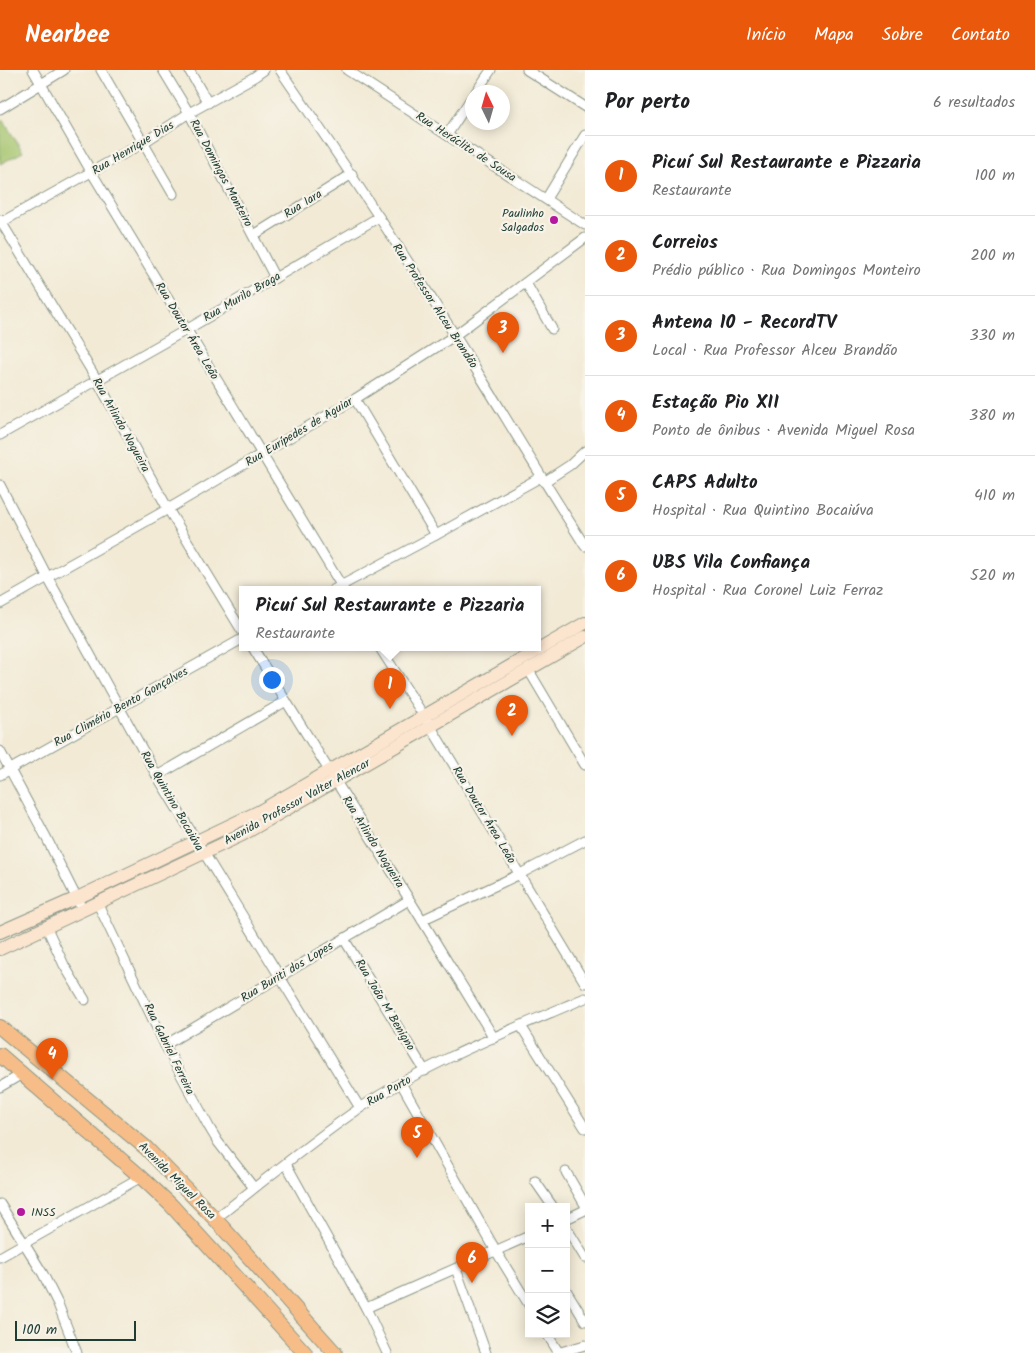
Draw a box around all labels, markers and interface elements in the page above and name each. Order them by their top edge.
text: Nearbee [25,16,110,55]
text: Início [746,21,786,50]
text: Mapa [814,21,854,50]
text: Sobre [882,21,923,50]
text: Contato [951,21,1010,50]
north arrow [465,85,510,130]
text: Por perto [605,86,690,119]
text: 6 resultados [933,90,1015,115]
street label: Rua Heráclito de Sousa [412,107,520,187]
street label: Rua Henrique Dias [88,116,178,180]
street label: Rua Domingos Monteiro [184,116,258,230]
text: Picuí Sul Restaurante e Pizzaria [652,148,921,178]
text: 1 [619,163,623,188]
text: 100 m [975,163,1015,188]
text: Restaurante [652,178,731,203]
street label: Rua Iara [280,185,326,223]
place label: Paulinho Salgados [501,204,544,237]
marker: Paulinho Salgados [548,214,560,226]
text: Correios [652,228,718,258]
street label: Rua Professor Alceu Brandão [387,240,483,372]
text: 2 [616,243,626,268]
text: 200 m [971,243,1015,268]
text: Prédio público · Rua Domingos Monteiro [652,258,921,283]
street label: Rua Murilo Braga [200,267,285,327]
street label: Rua Doutor Área Leão [150,278,224,384]
text: Antena 10 - RecordTV [652,308,836,338]
pin: 3 [487,312,519,353]
text: 3 [617,323,625,348]
text: 330 m [970,323,1015,348]
text: Local · Rua Professor Alceu Brandão [652,338,898,363]
street label: Rua Arlindo Nogueira [87,374,155,476]
text: Estação Pio XII [652,388,779,418]
street label: Rua Eurípedes de Aguiar [242,392,357,472]
text: 4 [617,403,625,428]
text: 380 m [969,403,1015,428]
text: Ponto de ônibus · Avenida Miguel Rosa [652,418,915,443]
text: CAPS Adulto [652,468,758,498]
text: 5 [617,483,625,508]
text: 410 m [974,483,1015,508]
text: Hospital · Rua Quintino Bocaiúva [652,498,874,523]
text: UBS Vila Confiança [652,548,810,578]
text: 6 [617,563,625,588]
text: 520 m [970,563,1015,588]
text: Hospital · Rua Coronel Luiz Ferraz [652,578,883,603]
popup [239,586,541,651]
text: Picuí Sul Restaurante e Pizzaria [256,591,524,621]
text: Restaurante [256,621,335,646]
street label: Rua Climério Bento Gonçalves [50,662,192,752]
your location [259,667,285,693]
pin: 1 [374,668,406,709]
pin: 2 [496,695,528,736]
street label: Rua Quintino Bocaiúva [135,747,209,855]
street label: Avenida Professor Valter Alencar [220,753,374,850]
street label: Rua Doutor Área Leão [447,762,521,868]
street label: Rua Arlindo Nogueira [337,792,409,892]
street label: Rua Buriti dos Lopes [237,937,337,1007]
street label: Rua João M Benigno [350,955,420,1055]
street label: Rua Gabriel Ferreira [139,1000,200,1098]
pin: 4 [36,1038,68,1079]
street label: Rua Porto [363,1070,415,1112]
pin: 5 [401,1117,433,1158]
street label: Avenida Miguel Rosa [134,1138,221,1225]
place label: INSS [31,1203,56,1222]
map controls [525,1203,570,1338]
button: + [525,1203,570,1248]
marker: INSS [15,1206,27,1218]
pin: 6 [456,1242,488,1283]
button: − [525,1248,570,1293]
button: layers [525,1293,570,1338]
scale bar [15,1318,136,1341]
text: 100 m [22,1319,57,1341]

